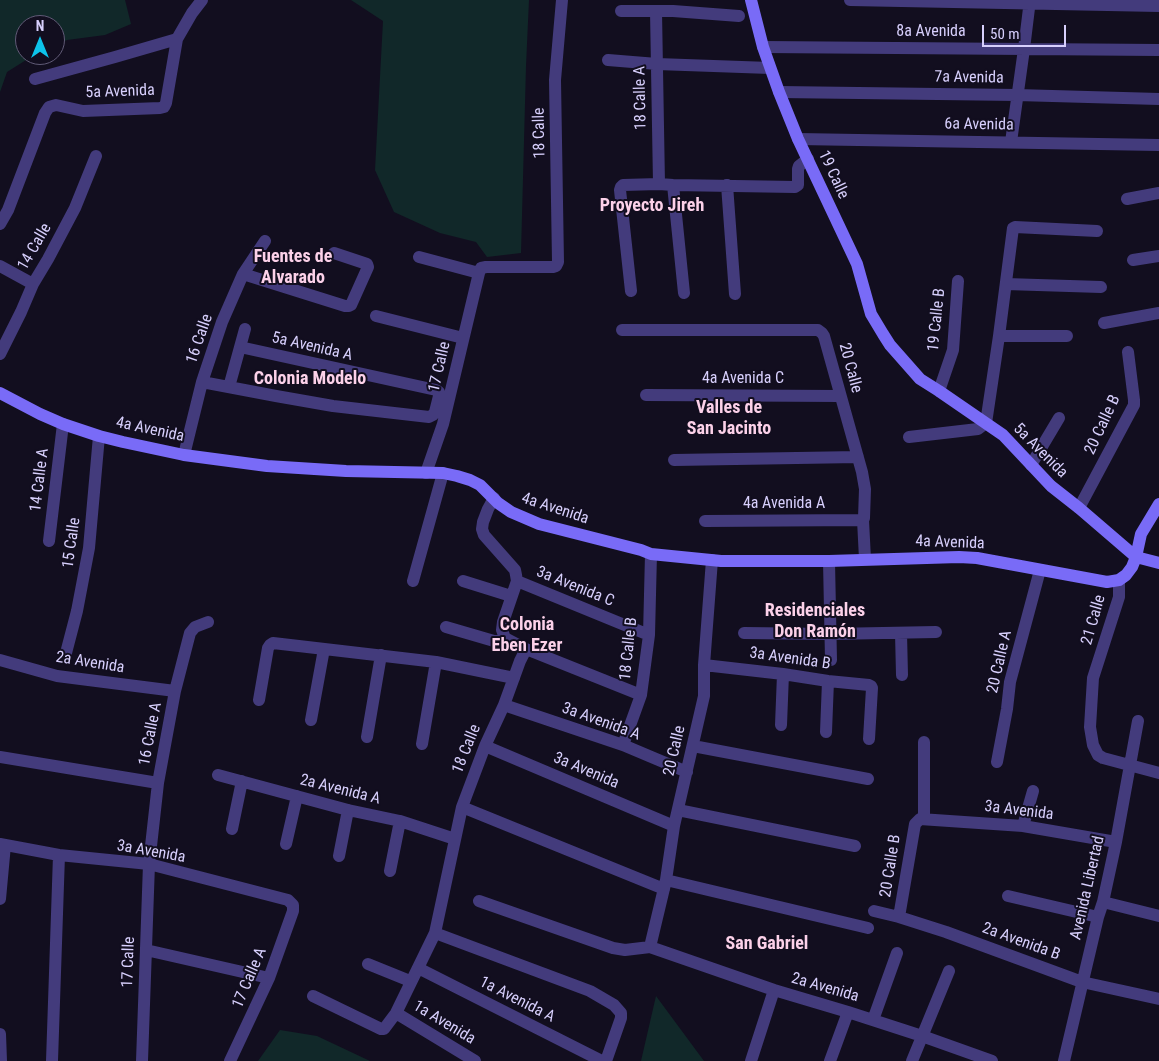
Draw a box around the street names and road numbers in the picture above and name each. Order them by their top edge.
street label: 8a Avenida [896,22,966,42]
street label: 18 Calle A [631,66,651,130]
street label: 7a Avenida [934,68,1004,88]
street label: 5a Avenida [85,81,155,103]
street label: 18 Calle [530,107,550,159]
street label: 6a Avenida [944,115,1014,135]
street label: 19 Calle [814,148,852,202]
street label: 14 Calle [14,220,56,274]
street label: 19 Calle B [924,287,950,353]
street label: 16 Calle [183,312,217,366]
street label: 5a Avenida A [270,328,354,366]
street label: 17 Calle [425,340,455,394]
street label: 20 Calle [834,341,866,395]
street label: 4a Avenida C [702,369,784,389]
street label: 20 Calle B [1081,392,1125,458]
street label: 4a Avenida [114,413,186,447]
street label: 5a Avenida [1009,420,1071,482]
street label: 14 Calle A [27,447,53,513]
street label: 4a Avenida [519,489,591,529]
street label: 4a Avenida A [743,494,825,514]
street label: 15 Calle [59,516,85,570]
street label: 4a Avenida [915,532,985,554]
street label: 3a Avenida C [533,563,617,611]
street label: 21 Calle [1078,593,1110,647]
street label: 18 Calle B [616,616,642,682]
street label: 20 Calle A [983,629,1017,695]
street label: 3a Avenida B [748,644,832,674]
street label: 2a Avenida [54,648,126,678]
street label: 3a Avenida A [559,699,643,745]
street label: 16 Calle A [135,701,167,767]
street label: 18 Calle [449,722,485,776]
street label: 20 Calle [660,724,690,778]
street label: 3a Avenida [550,749,622,793]
street label: 2a Avenida A [298,771,382,809]
street label: 3a Avenida [983,797,1055,825]
street label: 20 Calle B [877,833,905,899]
street label: Avenida Libertad [1067,834,1109,942]
street label: 3a Avenida [115,837,187,867]
street label: 2a Avenida B [979,919,1063,965]
street label: 17 Calle [119,936,139,988]
street label: 17 Calle A [229,945,271,1011]
street label: 2a Avenida [789,969,861,1007]
street label: 1a Avenida A [476,973,558,1027]
street label: 1a Avenida [409,997,479,1049]

